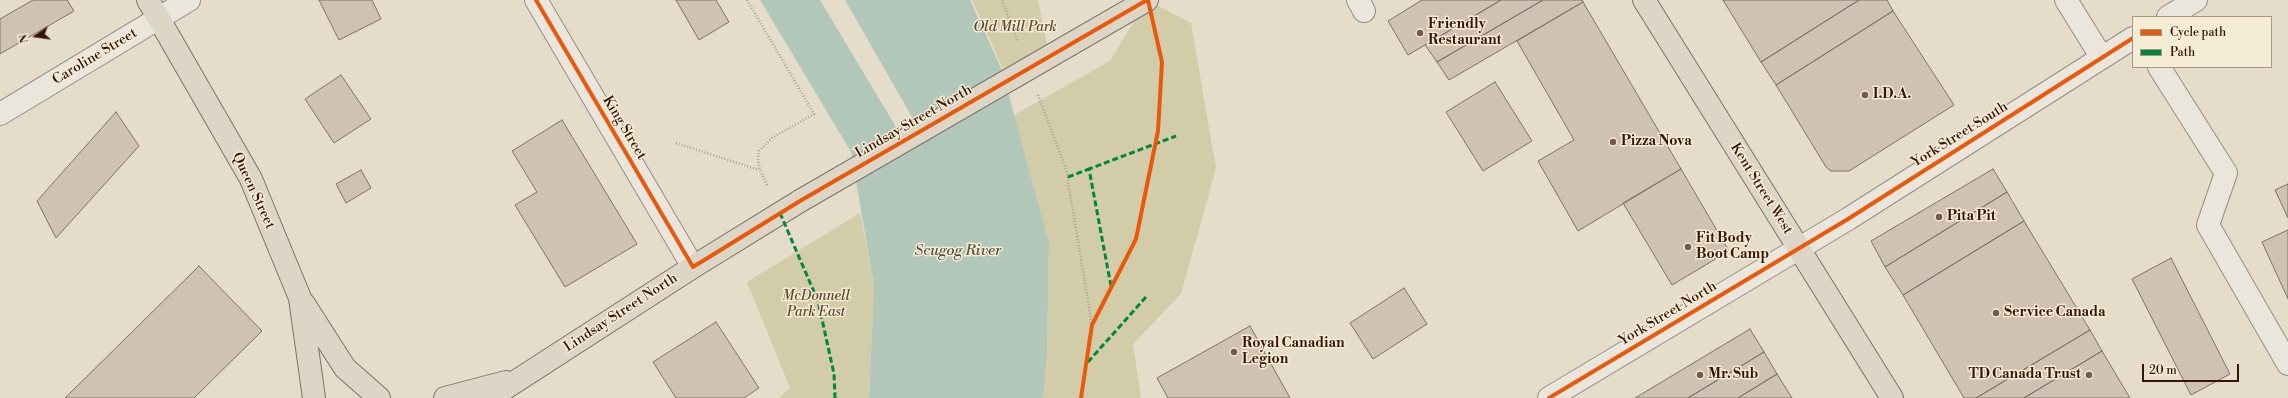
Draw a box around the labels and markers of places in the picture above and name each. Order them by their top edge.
place label: Friendly Restaurant [1428,17,1501,50]
marker: Friendly Restaurant [1415,28,1425,38]
place label: I.D.A. [1873,87,1911,103]
marker: I.D.A. [1860,90,1870,100]
place label: Pizza Nova [1621,134,1692,150]
marker: Pizza Nova [1608,137,1618,147]
place label: Pita Pit [1947,209,1996,225]
marker: Pita Pit [1934,212,1944,222]
place label: Fit Body Boot Camp [1696,231,1769,264]
marker: Fit Body Boot Camp [1683,242,1693,252]
place label: Service Canada [2004,305,2106,321]
marker: Service Canada [1991,308,2001,318]
place label: Royal Canadian Legion [1242,336,1345,368]
marker: Royal Canadian Legion [1229,347,1239,357]
place label: Mr. Sub [1708,367,1758,383]
place label: TD Canada Trust [1969,367,2081,383]
marker: Mr. Sub [1695,370,1705,380]
marker: TD Canada Trust [2084,370,2094,380]

